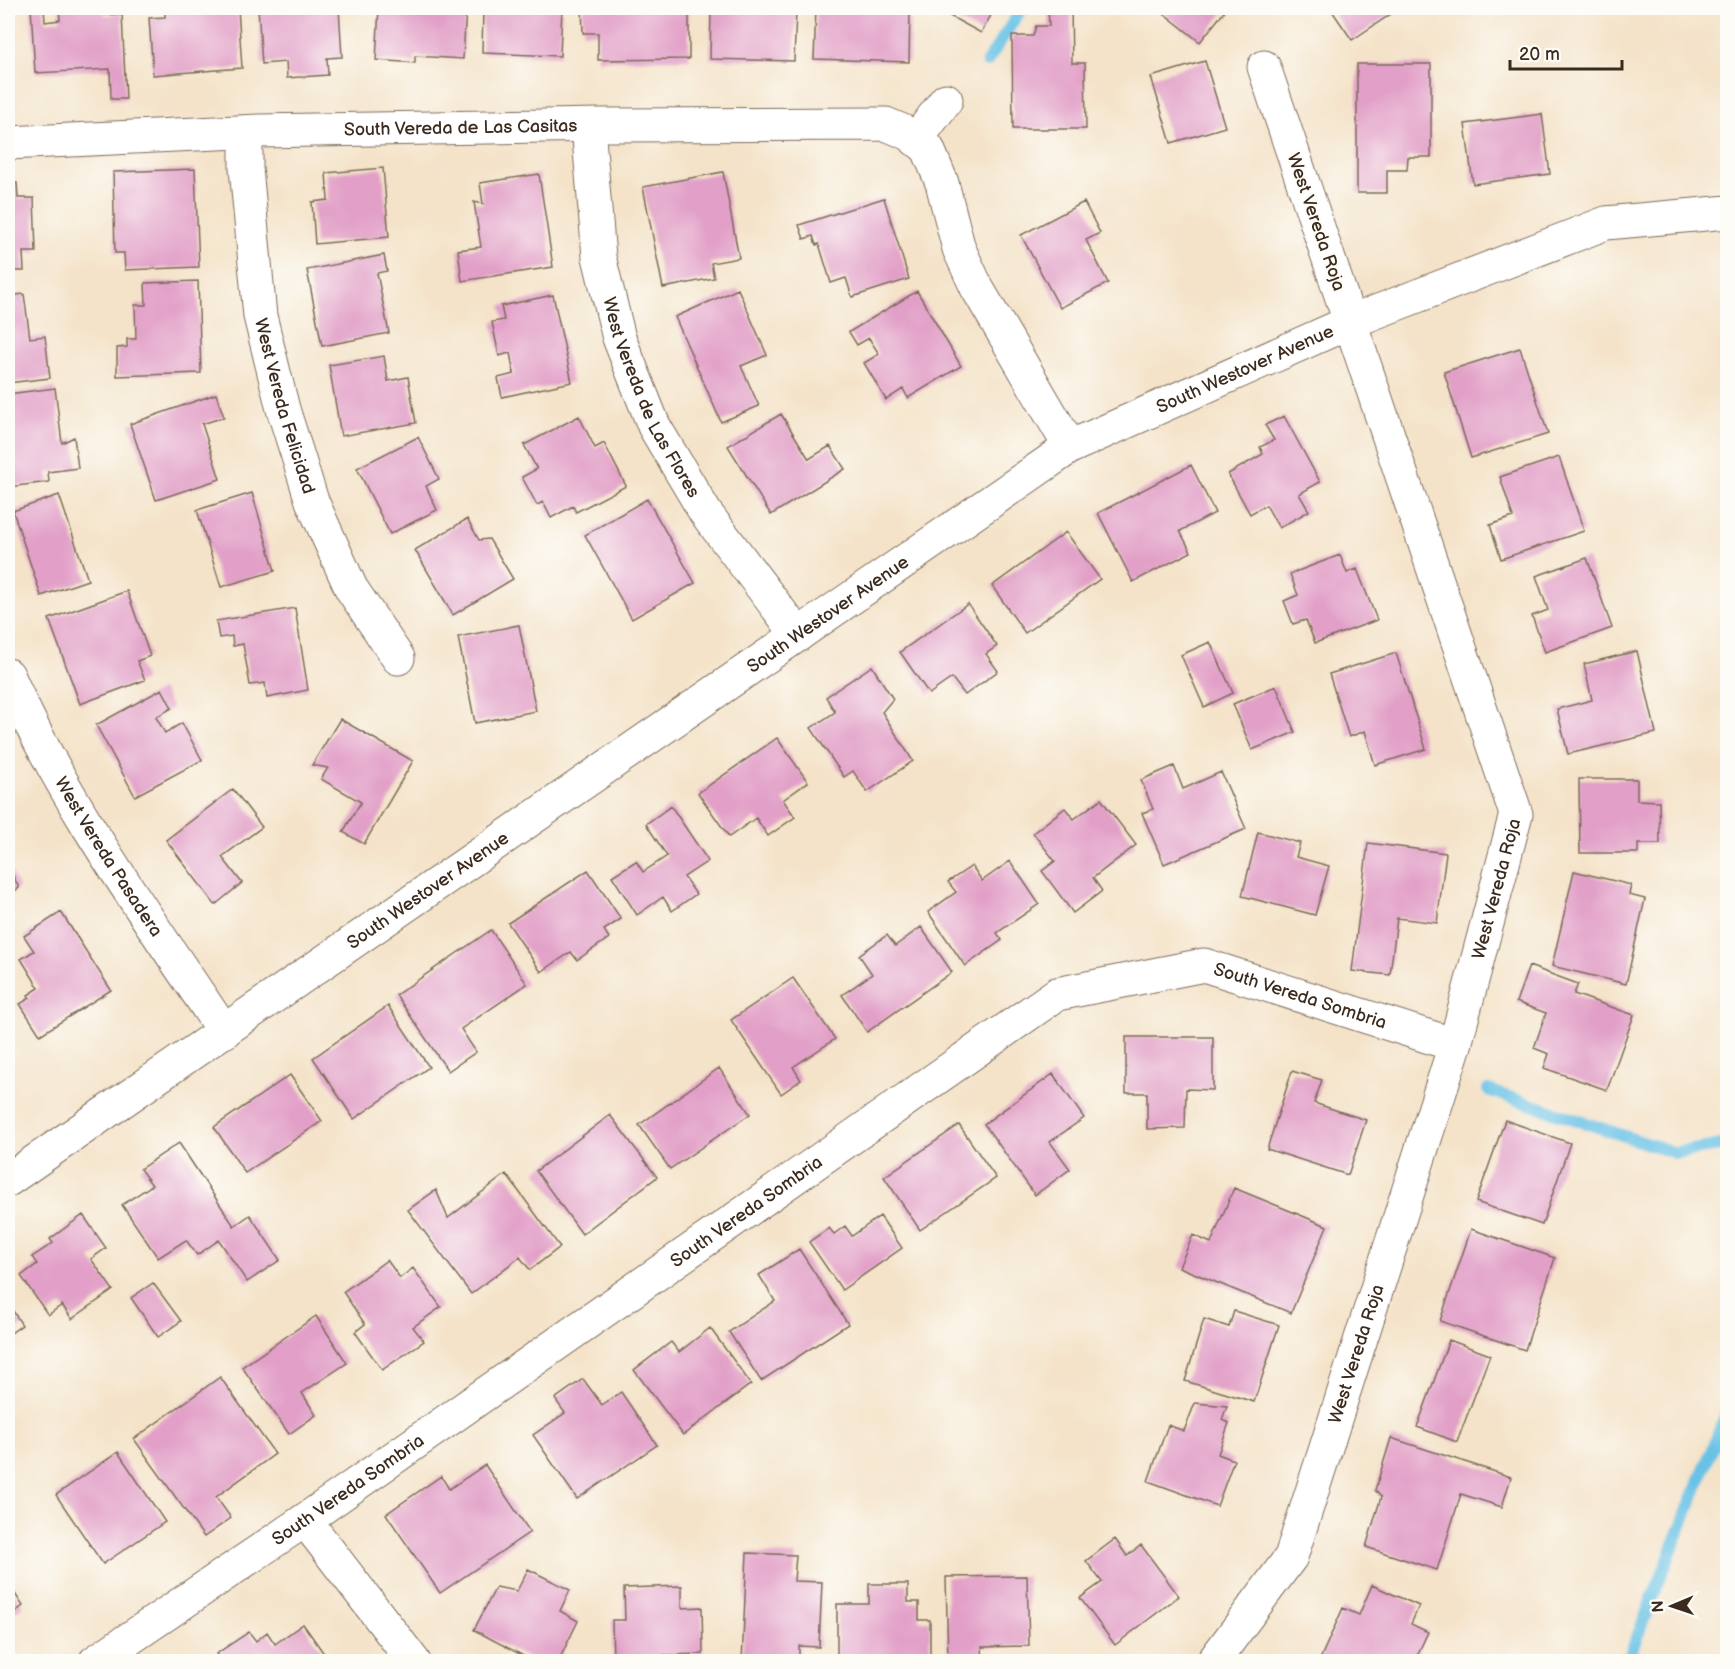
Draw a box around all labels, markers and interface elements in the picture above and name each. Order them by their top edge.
scale bar [1510,33,1622,71]
text: 20 m [1519,44,1560,65]
street label: South Vereda de Las Casitas [344,115,578,140]
street label: West Vereda Roja [1283,150,1349,294]
street label: West Vereda de Las Flores [599,295,705,501]
street label: West Vereda Felicidad [250,316,320,496]
street label: South Westover Avenue [1153,320,1337,418]
street label: South Westover Avenue [743,551,913,677]
street label: West Vereda Pasadera [51,773,167,940]
street label: West Vereda Roja [1468,816,1525,961]
street label: South Westover Avenue [343,827,513,953]
street label: South Vereda Sombria [1211,958,1389,1033]
street label: South Vereda Sombria [666,1151,826,1272]
street label: West Vereda Roja [1324,1282,1388,1426]
street label: South Vereda Sombria [268,1430,428,1550]
north arrow [1642,1576,1702,1636]
text: N [1649,1600,1668,1613]

